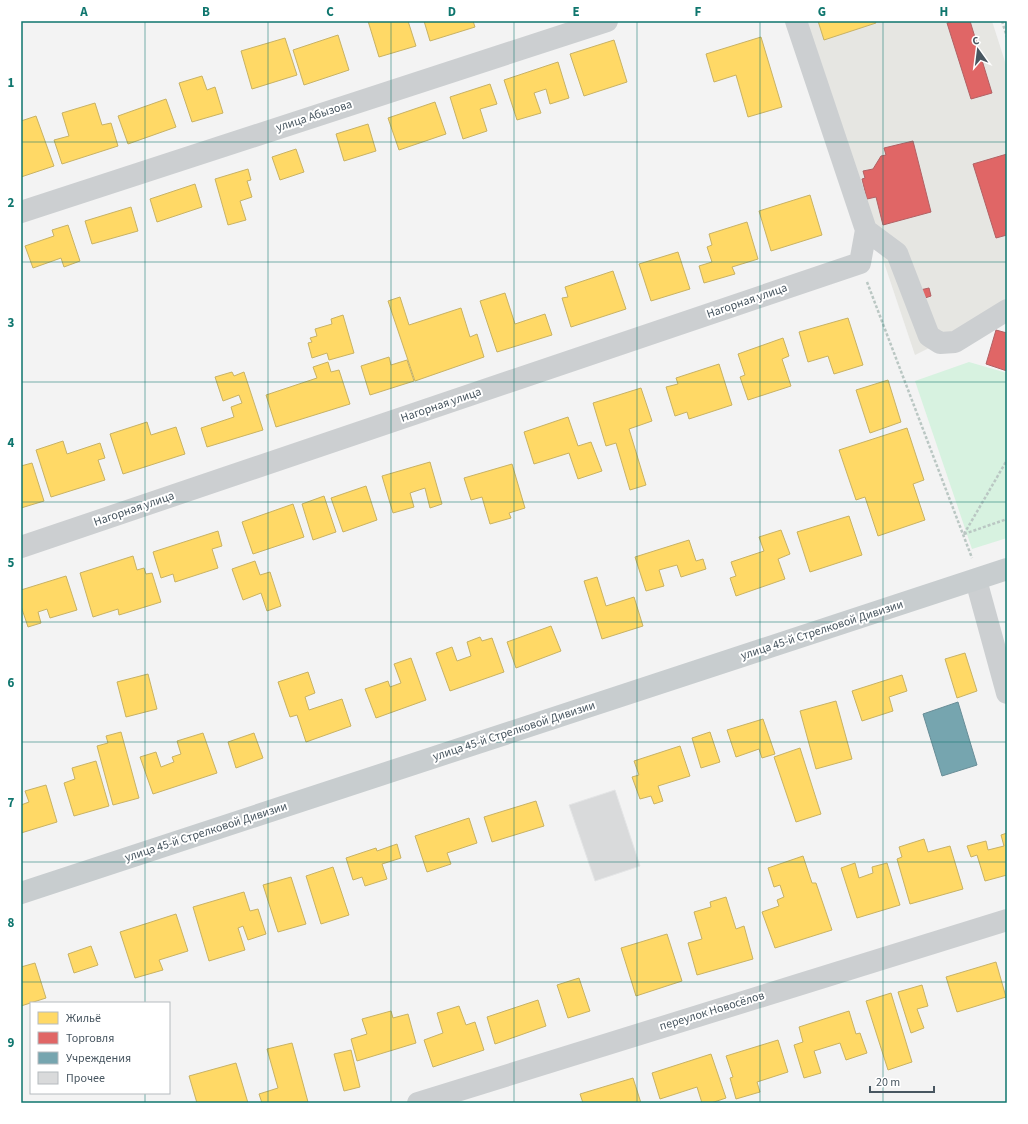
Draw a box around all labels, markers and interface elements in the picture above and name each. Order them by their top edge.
text: A [79,3,88,21]
text: B [202,3,210,21]
text: C [326,3,334,21]
text: D [448,3,456,21]
text: E [572,3,580,21]
text: F [695,3,702,21]
text: G [818,3,826,21]
text: H [940,3,948,21]
north arrow [958,30,998,70]
text: С [971,33,981,49]
text: 1 [8,74,15,92]
street label: улица Абызова [274,96,354,136]
text: 2 [8,194,15,212]
street label: Нагорная улица [704,279,790,323]
text: 3 [8,314,15,332]
street label: Нагорная улица [398,383,484,427]
text: 4 [8,434,15,452]
street label: Нагорная улица [91,487,177,531]
text: 5 [8,554,15,572]
street label: улица 45-й Стрелковой Дивизии [738,596,906,664]
text: 6 [8,674,15,692]
street label: улица 45-й Стрелковой Дивизии [430,697,598,765]
text: 7 [8,794,15,812]
street label: улица 45-й Стрелковой Дивизии [122,798,290,866]
text: 8 [8,914,15,932]
street label: переулок Новосёлов [657,987,767,1035]
legend [30,1002,170,1094]
text: Жильё [66,1010,101,1027]
text: Торговля [66,1030,114,1047]
text: 9 [8,1034,15,1052]
text: Учреждения [66,1050,131,1067]
scale bar [870,1068,934,1094]
text: Прочее [66,1070,105,1087]
text: 20 m [876,1074,900,1091]

